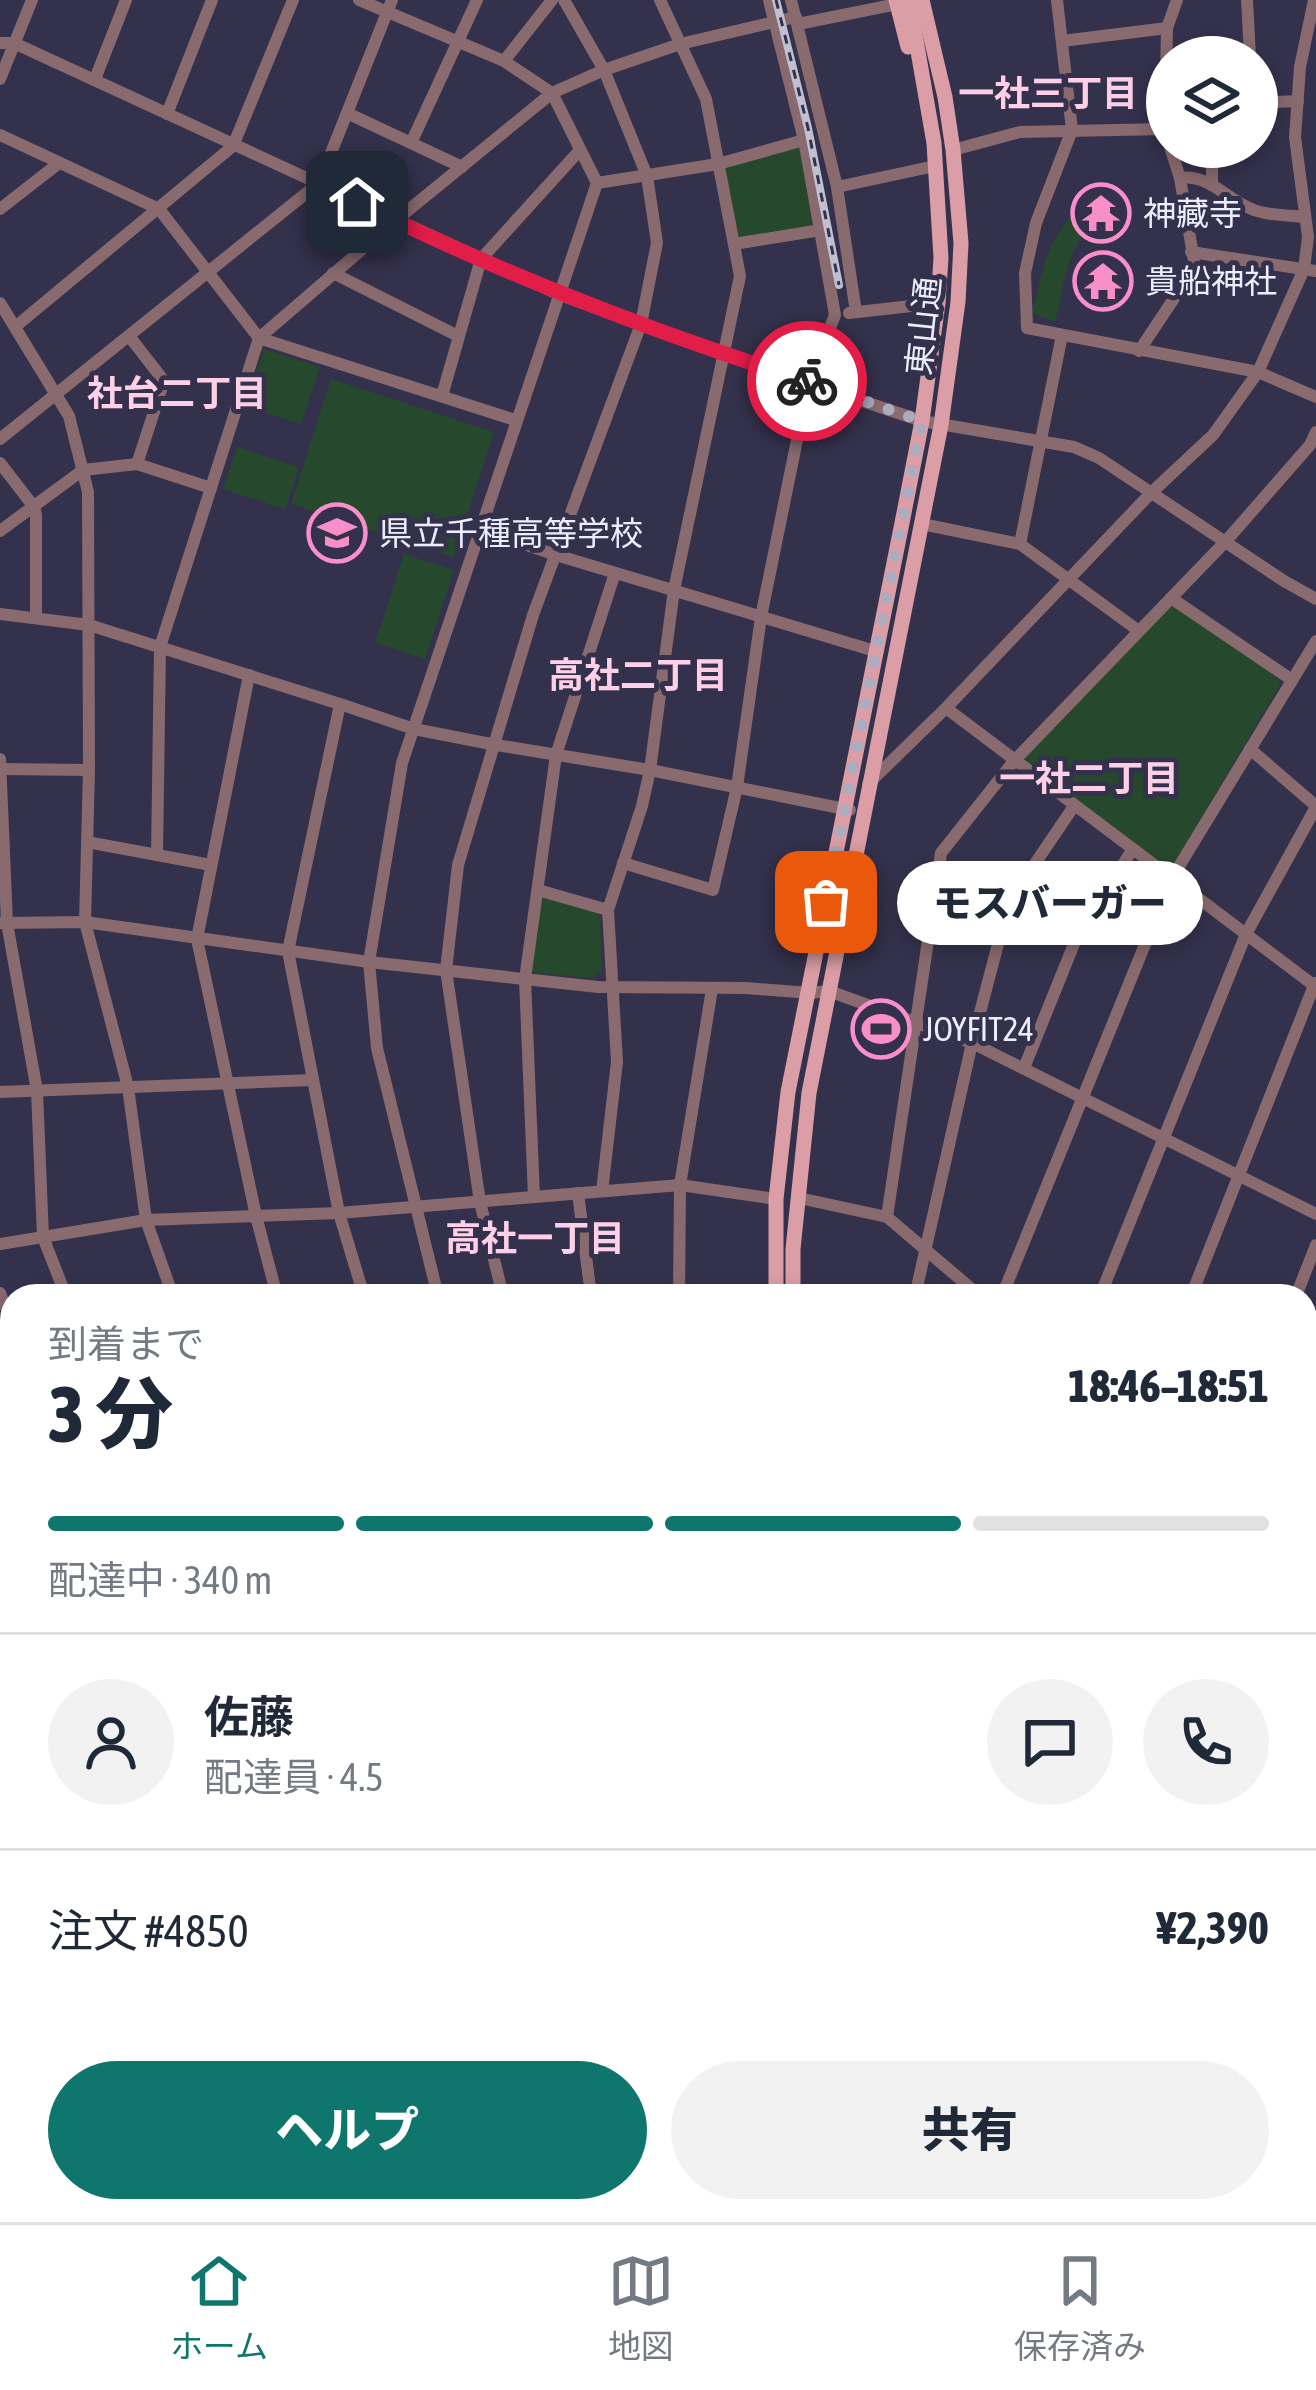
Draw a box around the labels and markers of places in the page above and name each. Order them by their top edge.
pin [306,151,408,253]
temple icon: 神藏寺 [1070,182,1132,244]
place label: 神藏寺 [1143,194,1242,232]
temple icon: 貴船神社 [1072,250,1134,312]
place label: 貴船神社 [1145,262,1277,300]
school or university icon: 県立千種高等学校 [306,502,368,564]
place label: 県立千種高等学校 [379,514,643,552]
pin [775,851,877,953]
callout: モスバーガー [898,860,1204,944]
sports icon: JOYFIT24 [850,998,912,1060]
place label: JOYFIT24 [923,1010,1034,1048]

